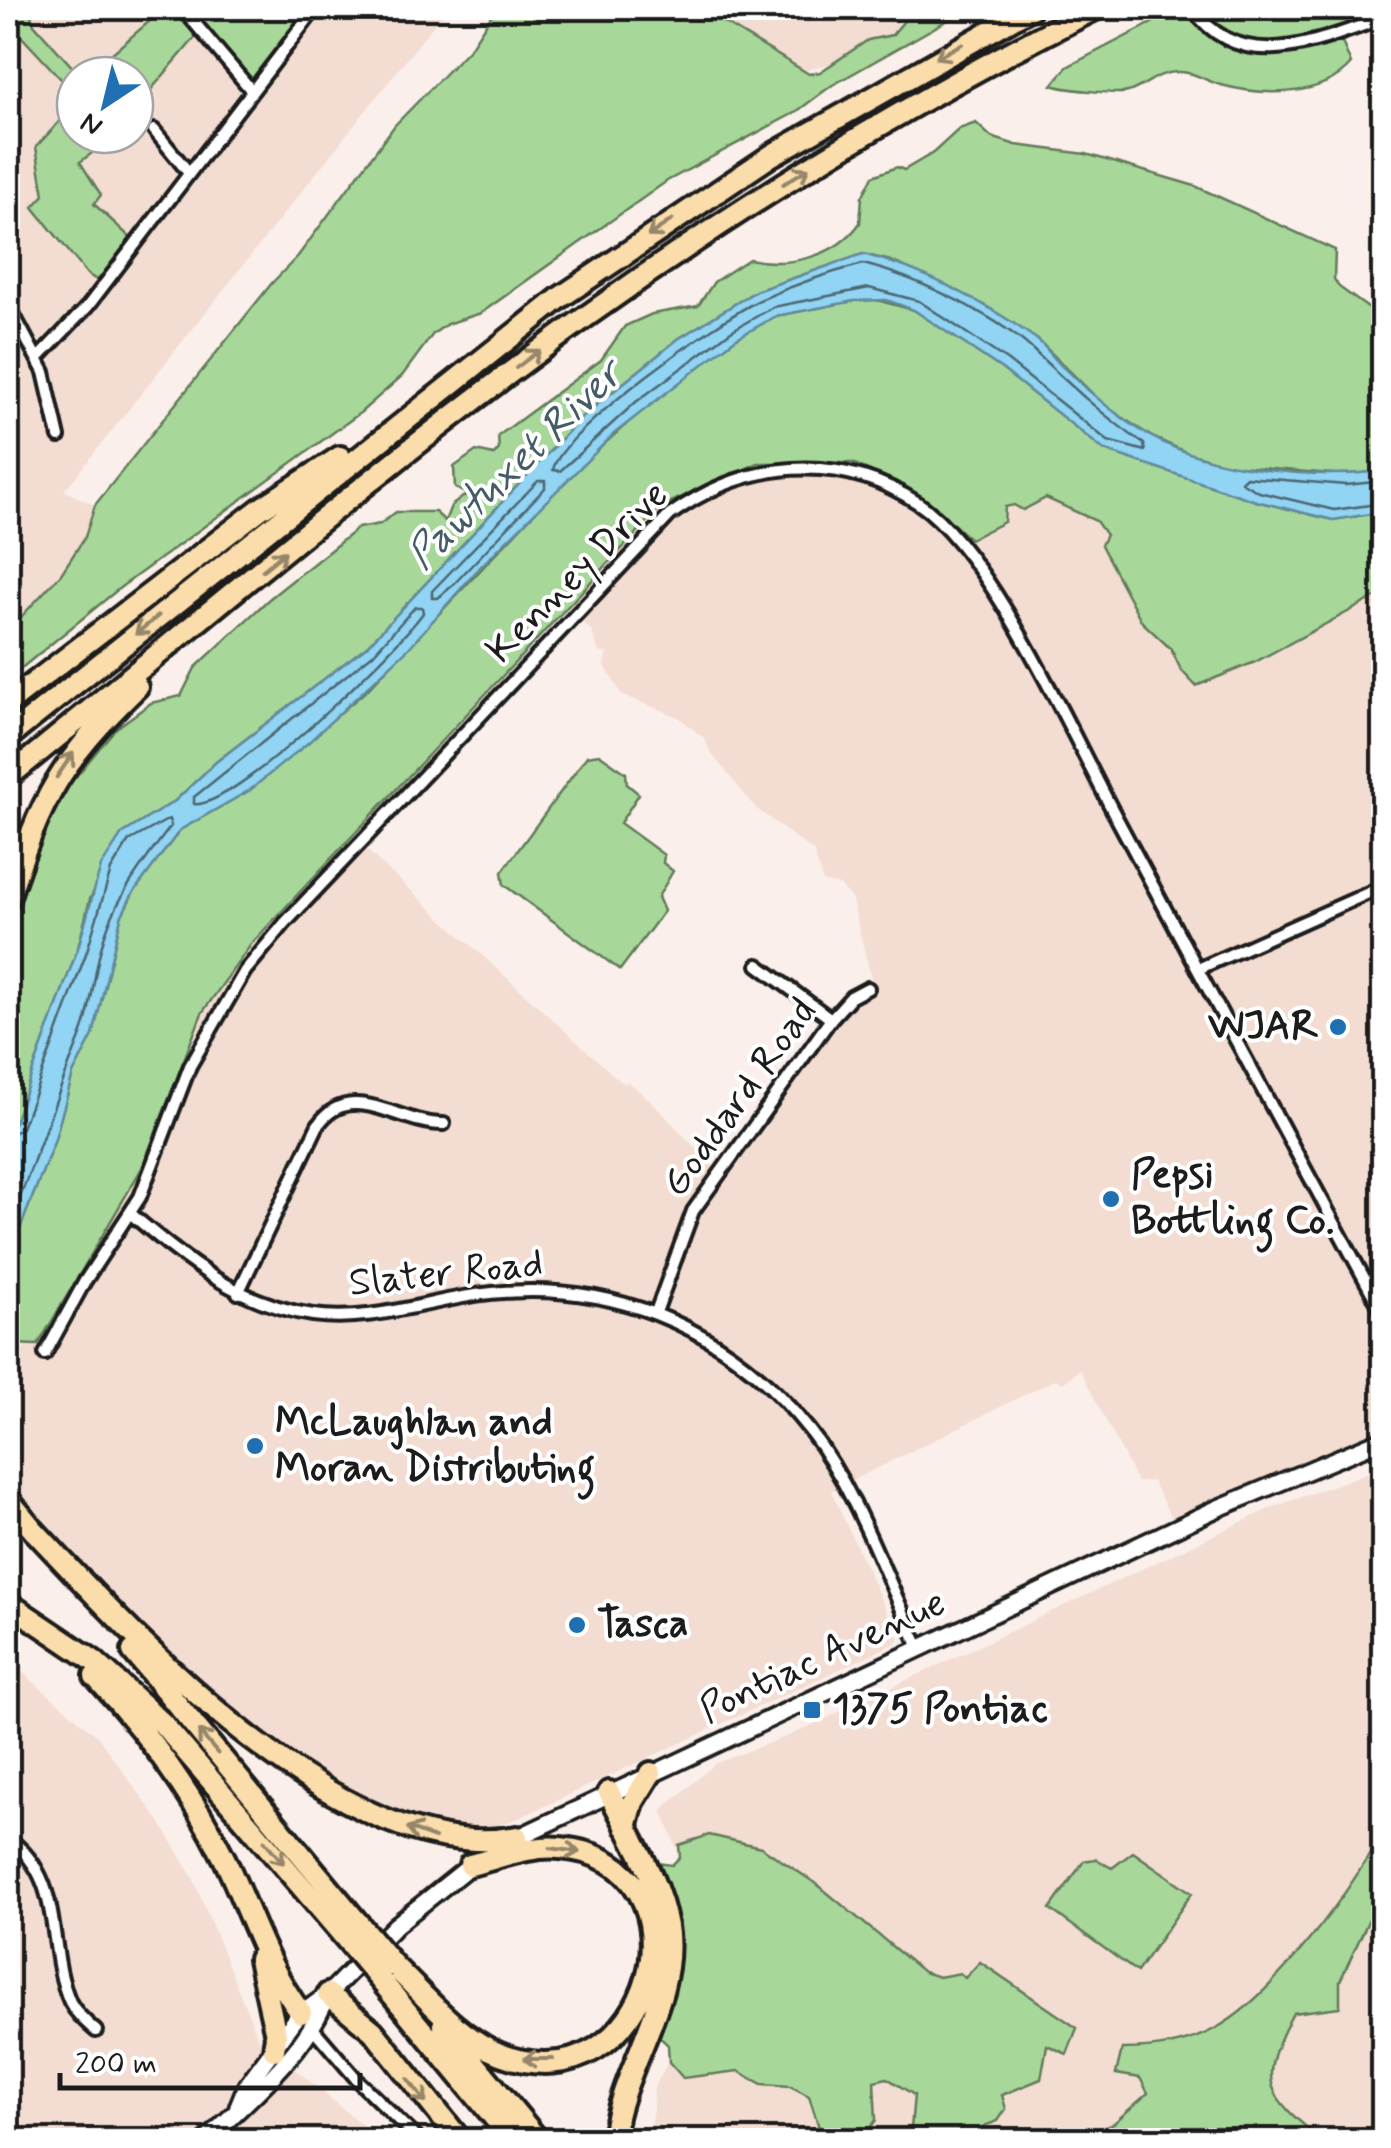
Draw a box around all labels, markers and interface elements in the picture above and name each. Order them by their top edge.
one-way arrow [935,42,965,61]
north arrow [55,55,155,155]
text: N [74,103,110,144]
one-way arrow [782,165,810,186]
one-way arrow [647,217,675,238]
water label: Pawtuxet River [396,346,638,583]
one-way arrow [514,349,541,370]
street label: Kenney Drive [475,470,681,676]
one-way arrow [260,551,287,572]
one-way arrow [134,614,160,636]
one-way arrow [54,751,75,779]
street label: Goddard Road [650,988,830,1208]
place label: WJAR [1208,1001,1318,1053]
marker: WJAR [1327,1016,1349,1038]
place label: Pepsi Bottling Co. [1131,1150,1334,1253]
marker: Pepsi Bottling Co. [1100,1188,1122,1210]
street label: Slater Road [346,1238,546,1310]
place label: McLaughlan and Moran Distributing [275,1397,595,1500]
marker: McLaughlan and Moran Distributing [244,1435,266,1457]
street label: Pontiac Avenue [692,1577,954,1737]
place label: Tasca [597,1599,688,1651]
marker: Tasca [566,1614,588,1636]
place label: 1375 Pontiac [832,1684,1048,1736]
marker: 1375 Pontiac [801,1699,823,1721]
one-way arrow [198,1730,220,1756]
one-way arrow [406,1822,436,1840]
one-way arrow [263,1839,285,1865]
one-way arrow [548,1842,581,1860]
scale bar [60,2028,360,2090]
text: 200 m [75,2045,157,2084]
one-way arrow [522,2050,554,2068]
one-way arrow [407,2077,428,2104]

